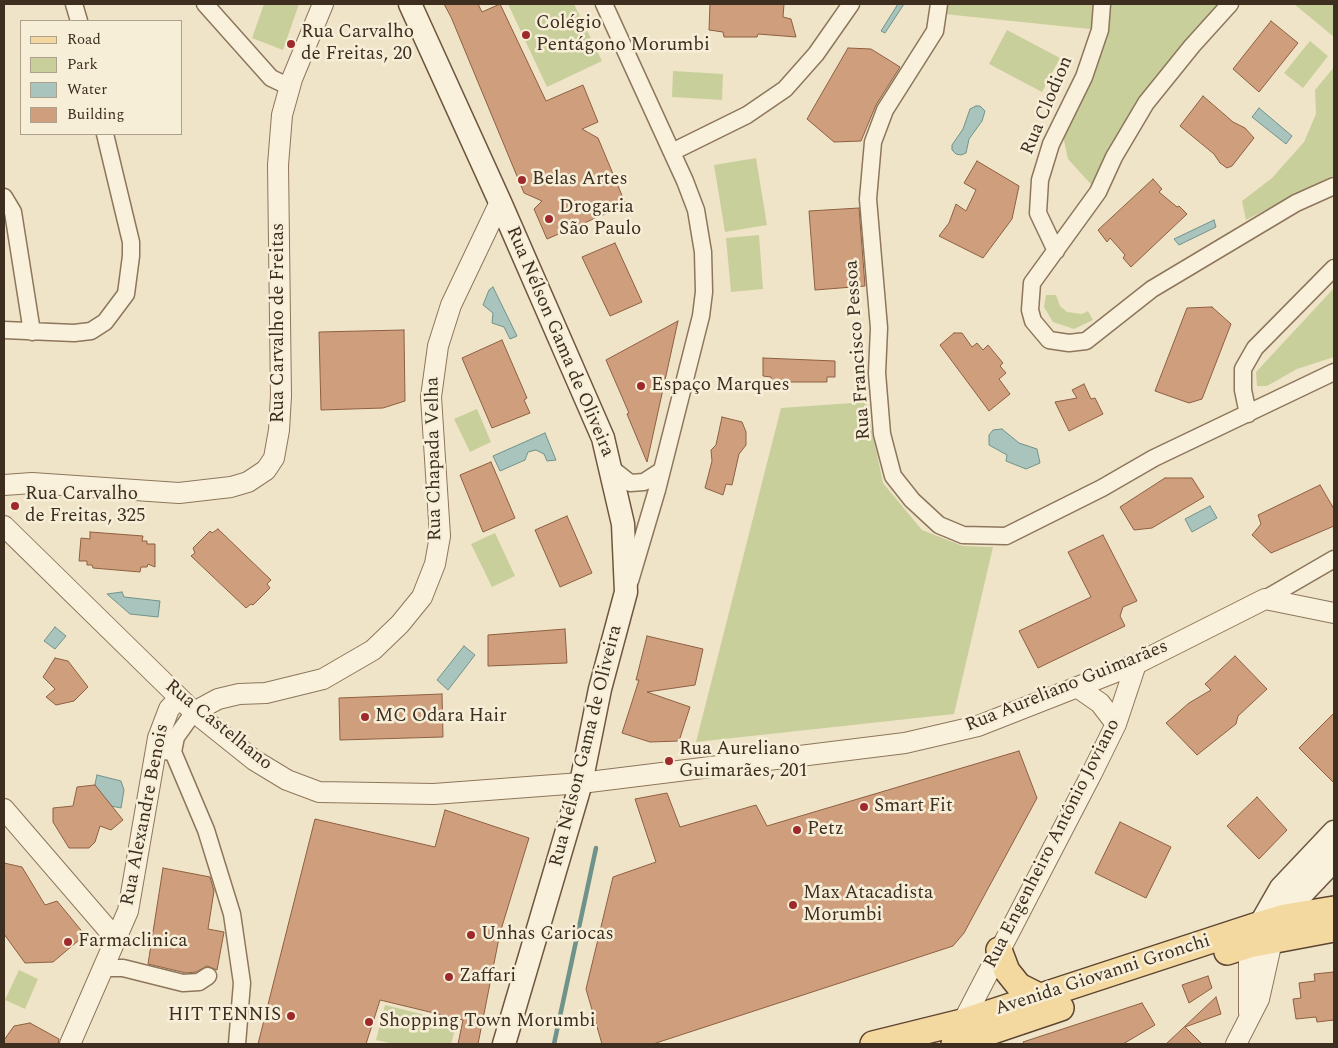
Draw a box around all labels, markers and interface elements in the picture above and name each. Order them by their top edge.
place label: Colégio Pentágono Morumbi [536,13,710,57]
legend [20,20,182,135]
place label: Rua Carvalho de Freitas, 20 [301,22,414,66]
text: Road [67,28,101,51]
marker: Colégio Pentágono Morumbi [520,29,532,41]
marker: Rua Carvalho de Freitas, 20 [285,38,297,50]
text: Park [67,53,98,76]
street label: Rua Clodion [1017,53,1079,159]
text: Water [67,78,107,101]
text: Building [67,103,124,126]
place label: Belas Artes [532,169,628,191]
marker: Belas Artes [516,174,528,186]
place label: Drogaria São Paulo [559,197,641,241]
marker: Drogaria São Paulo [543,213,555,225]
street label: Rua Carvalho de Freitas [268,223,290,423]
street label: Rua Nélson Gama de Oliveira [500,223,618,461]
street label: Rua Francisco Pessoa [841,259,877,441]
place label: Espaço Marques [651,375,790,397]
street label: Rua Chapada Velha [422,377,448,541]
marker: Espaço Marques [635,380,647,392]
place label: Rua Carvalho de Freitas, 325 [25,484,145,528]
marker: Rua Carvalho de Freitas, 325 [9,500,21,512]
street label: Rua Nélson Gama de Oliveira [546,623,628,869]
street label: Rua Aureliano Guimarães [962,636,1172,738]
street label: Rua Castelhano [160,676,276,776]
place label: MC Odara Hair [375,706,507,728]
marker: MC Odara Hair [359,711,371,723]
street label: Rua Engenheiro Antônio Joviano [980,715,1126,973]
street label: Rua Alexandre Benois [117,722,175,908]
place label: Rua Aureliano Guimarães, 201 [679,739,808,783]
marker: Rua Aureliano Guimarães, 201 [663,755,675,767]
place label: Smart Fit [874,796,953,818]
marker: Smart Fit [858,801,870,813]
place label: Petz [807,819,844,841]
marker: Petz [791,824,803,836]
place label: Max Atacadista Morumbi [803,883,933,927]
marker: Max Atacadista Morumbi [787,899,799,911]
place label: Unhas Cariocas [481,924,614,946]
marker: Unhas Cariocas [465,929,477,941]
street label: Avenida Giovanni Gronchi [993,930,1213,1022]
place label: Farmaclinica [78,931,188,953]
marker: Farmaclinica [62,936,74,948]
place label: Zaffari [459,966,516,988]
marker: Zaffari [443,971,455,983]
place label: HIT TENNIS [168,1005,281,1027]
marker: HIT TENNIS [285,1010,297,1022]
place label: Shopping Town Morumbi [379,1011,596,1033]
marker: Shopping Town Morumbi [363,1016,375,1028]

